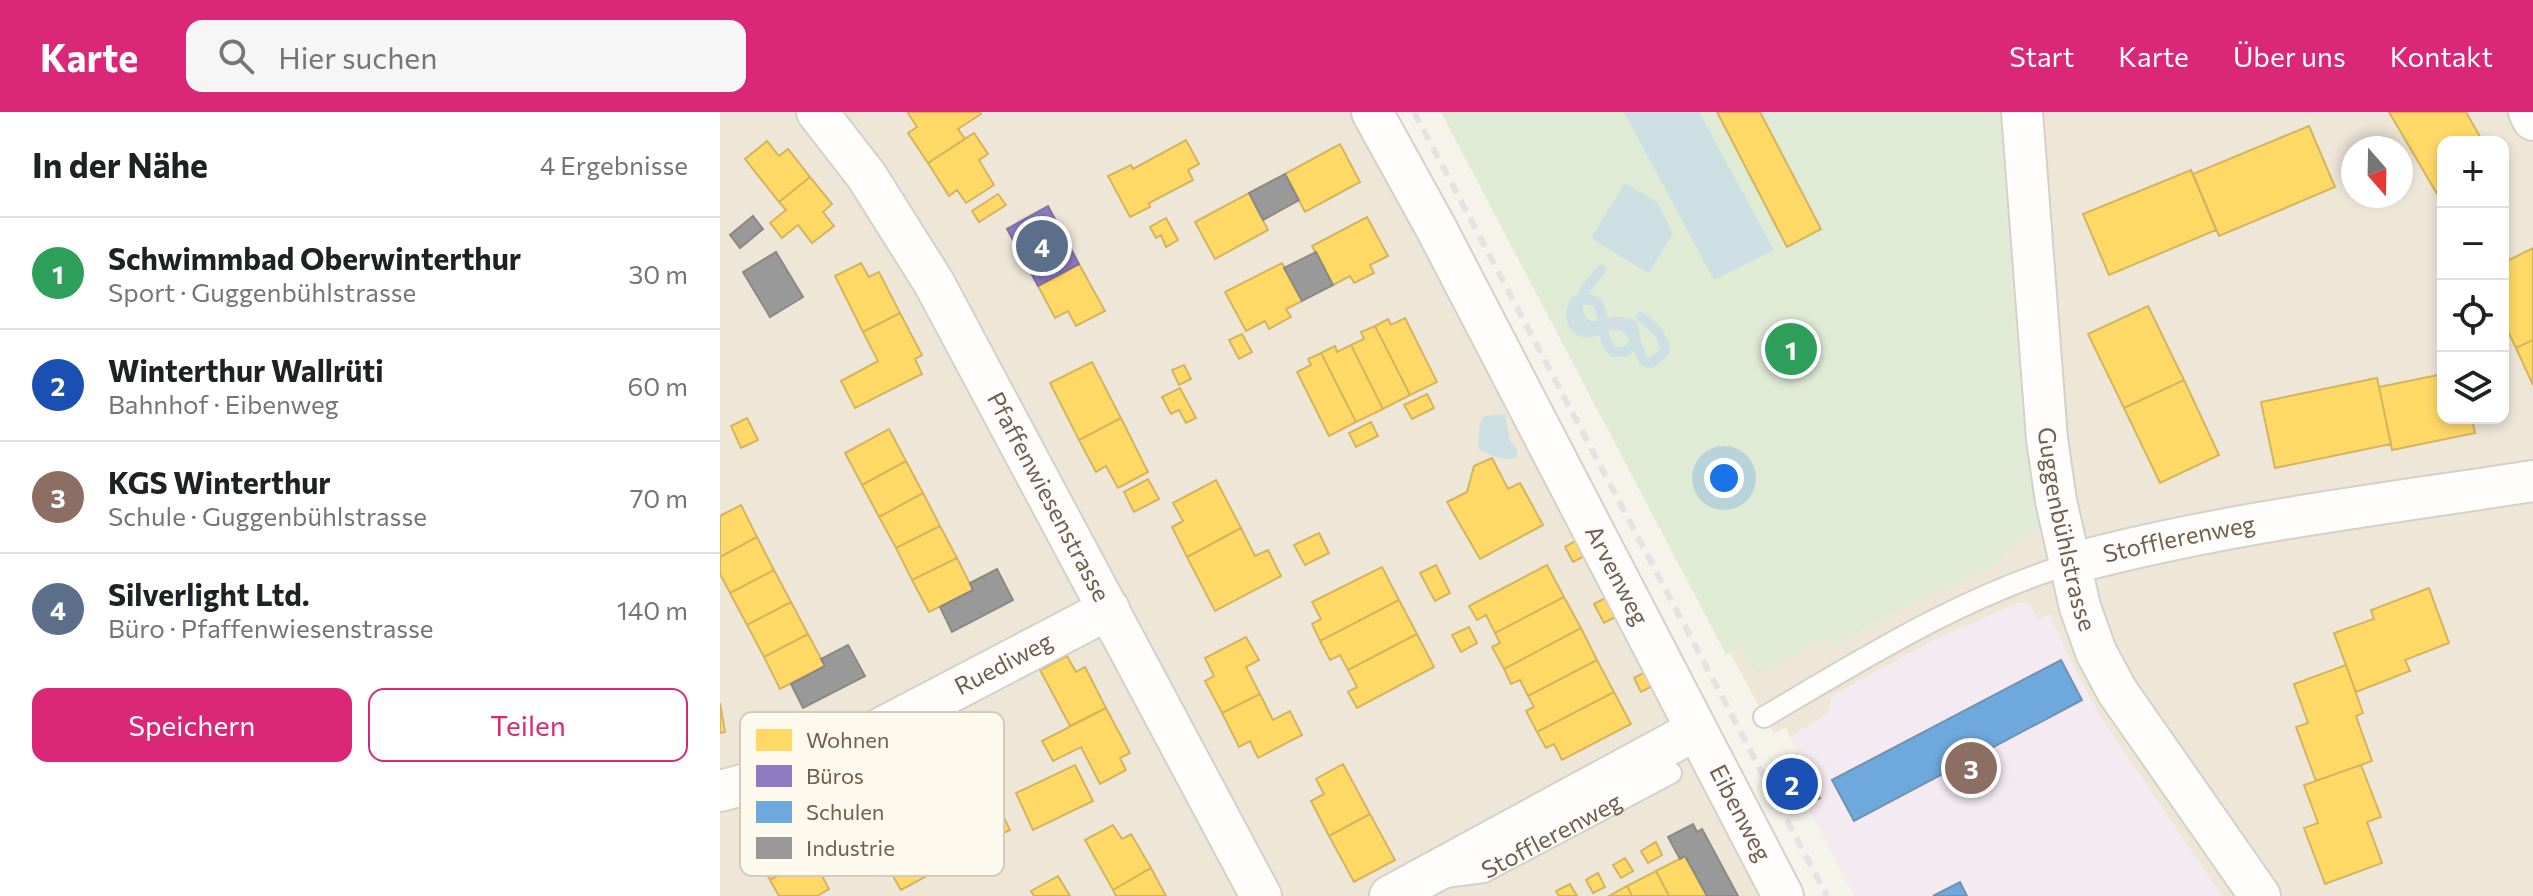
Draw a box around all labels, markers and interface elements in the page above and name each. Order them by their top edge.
search box [186,20,746,92]
text: Karte [40,33,138,80]
icon: search [214,34,258,78]
text: Hier suchen [278,38,437,75]
text: Start [2009,39,2074,73]
text: Karte [2118,39,2189,73]
text: Über uns [2233,39,2346,73]
text: Kontakt [2390,39,2493,73]
north arrow [2341,136,2413,208]
map controls [2437,136,2509,424]
button: + [2437,136,2509,208]
text: In der Nähe [32,143,208,185]
text: 4 Ergebnisse [540,149,688,180]
button: − [2437,208,2509,280]
pin: 4 [1016,216,1068,276]
text: Schwimmbad Oberwinterthur [108,239,521,276]
text: 1 [52,258,64,289]
text: 30 m [629,258,688,289]
text: Sport · Guggenbühlstrasse [108,276,416,307]
button: locate [2437,280,2509,352]
pin: 1 [1765,319,1817,379]
text: Winterthur Wallrüti [108,351,384,388]
button: layers [2437,352,2509,424]
text: 2 [51,370,65,401]
text: 60 m [628,370,688,401]
street label: Pfaffenwiesenstrasse [982,387,1117,606]
text: Bahnhof · Eibenweg [108,388,339,419]
street label: Guggenbühlstrasse [2033,426,2103,635]
your location [1704,458,1744,498]
text: KGS Winterthur [108,463,331,500]
text: 3 [50,482,66,513]
text: 70 m [630,482,688,513]
text: Schule · Guggenbühlstrasse [108,500,427,531]
street label: Stofflerenweg [2100,508,2257,568]
street label: Arvenweg [1580,520,1656,630]
text: Silverlight Ltd. [108,575,310,612]
text: 4 [50,594,66,625]
text: 140 m [617,594,688,625]
text: Büro · Pfaffenwiesenstrasse [108,612,434,643]
street label: Ruediweg [949,625,1057,700]
button: Speichern [32,688,352,762]
button: Teilen [368,688,688,762]
legend [740,712,1004,876]
text: Wohnen [806,726,889,753]
pin: 3 [1945,738,1997,798]
pin: 2 [1766,754,1818,814]
street label: Eibenweg [1704,759,1778,866]
text: Büros [806,762,864,789]
street label: Stofflerenweg [1476,786,1626,884]
text: Schulen [806,798,884,825]
text: Industrie [806,834,895,861]

